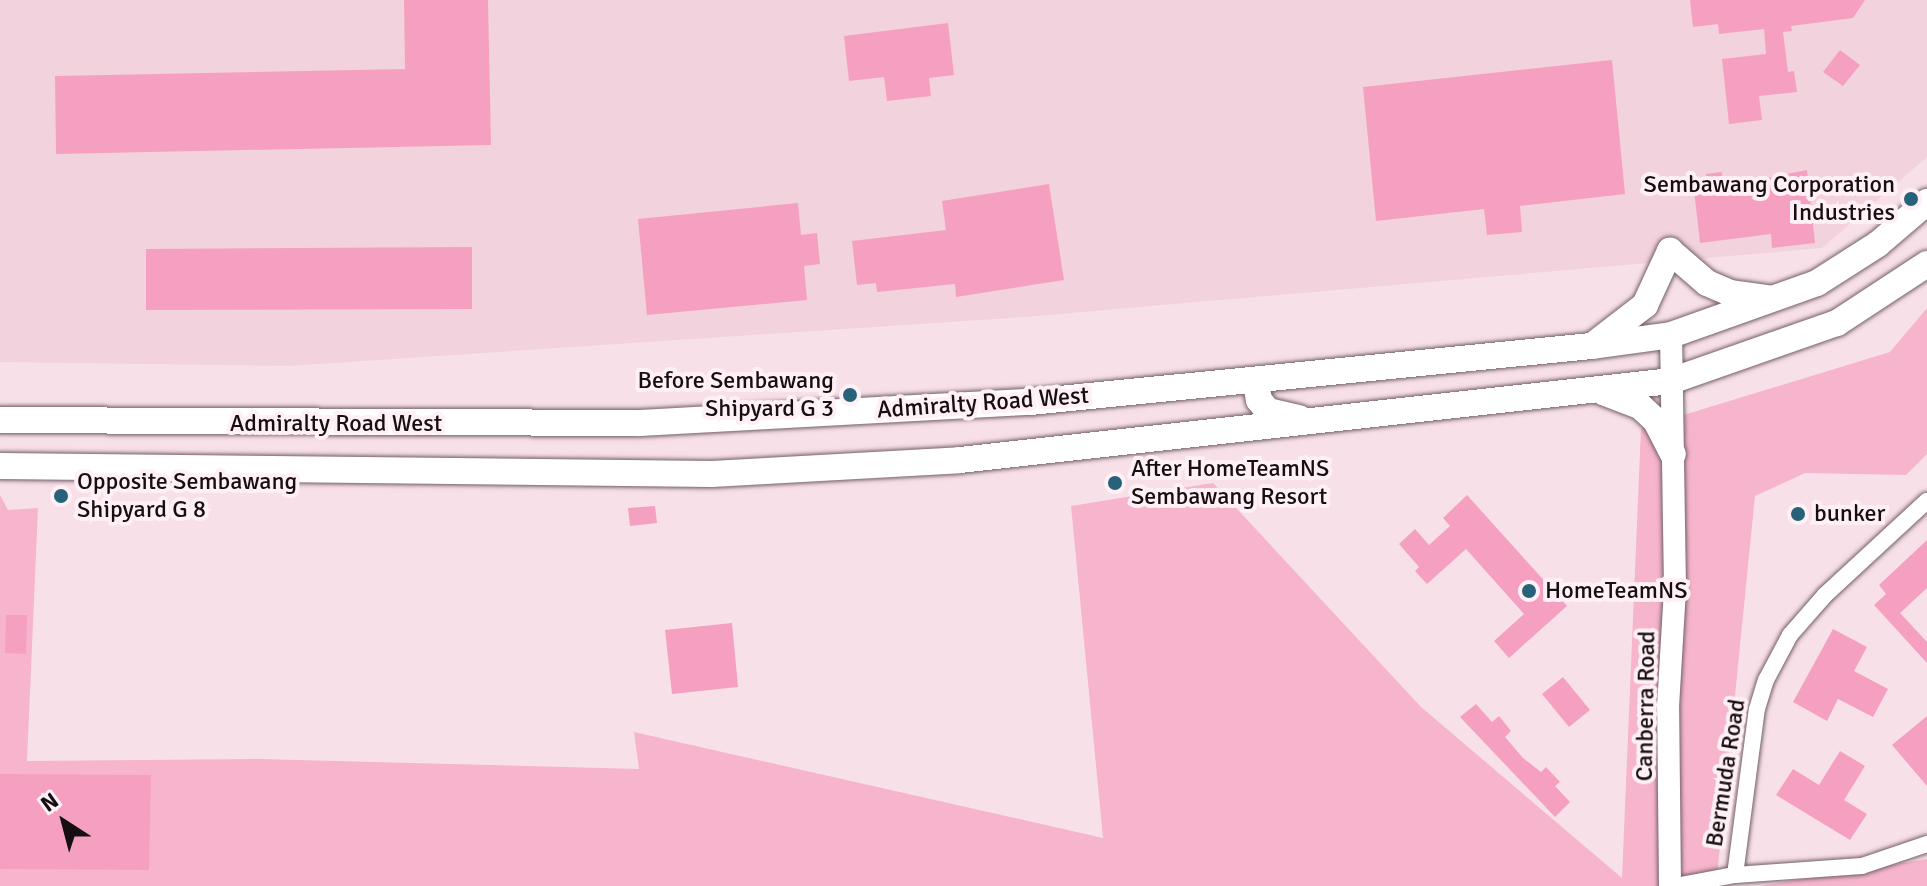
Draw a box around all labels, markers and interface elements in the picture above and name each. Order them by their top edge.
place label: Sembawang Corporation Industries [1644,171,1895,227]
marker: Sembawang Corporation Industries [1902,190,1920,208]
place label: Before Sembawang Shipyard G 3 [637,367,834,423]
street label: Admiralty Road West [876,381,1090,425]
marker: Before Sembawang Shipyard G 3 [841,386,859,404]
street label: Admiralty Road West [230,410,442,438]
place label: After HomeTeamNS Sembawang Resort [1131,455,1329,511]
place label: Opposite Sembawang Shipyard G 8 [77,468,297,524]
marker: After HomeTeamNS Sembawang Resort [1106,474,1124,492]
marker: Opposite Sembawang Shipyard G 8 [52,487,70,505]
place label: bunker [1814,500,1885,528]
marker: bunker [1789,505,1807,523]
place label: HomeTeamNS [1545,577,1688,605]
marker: HomeTeamNS [1520,582,1538,600]
street label: Canberra Road [1630,630,1662,782]
street label: Bermuda Road [1700,697,1752,849]
north arrow [24,782,104,862]
text: N [35,787,64,818]

